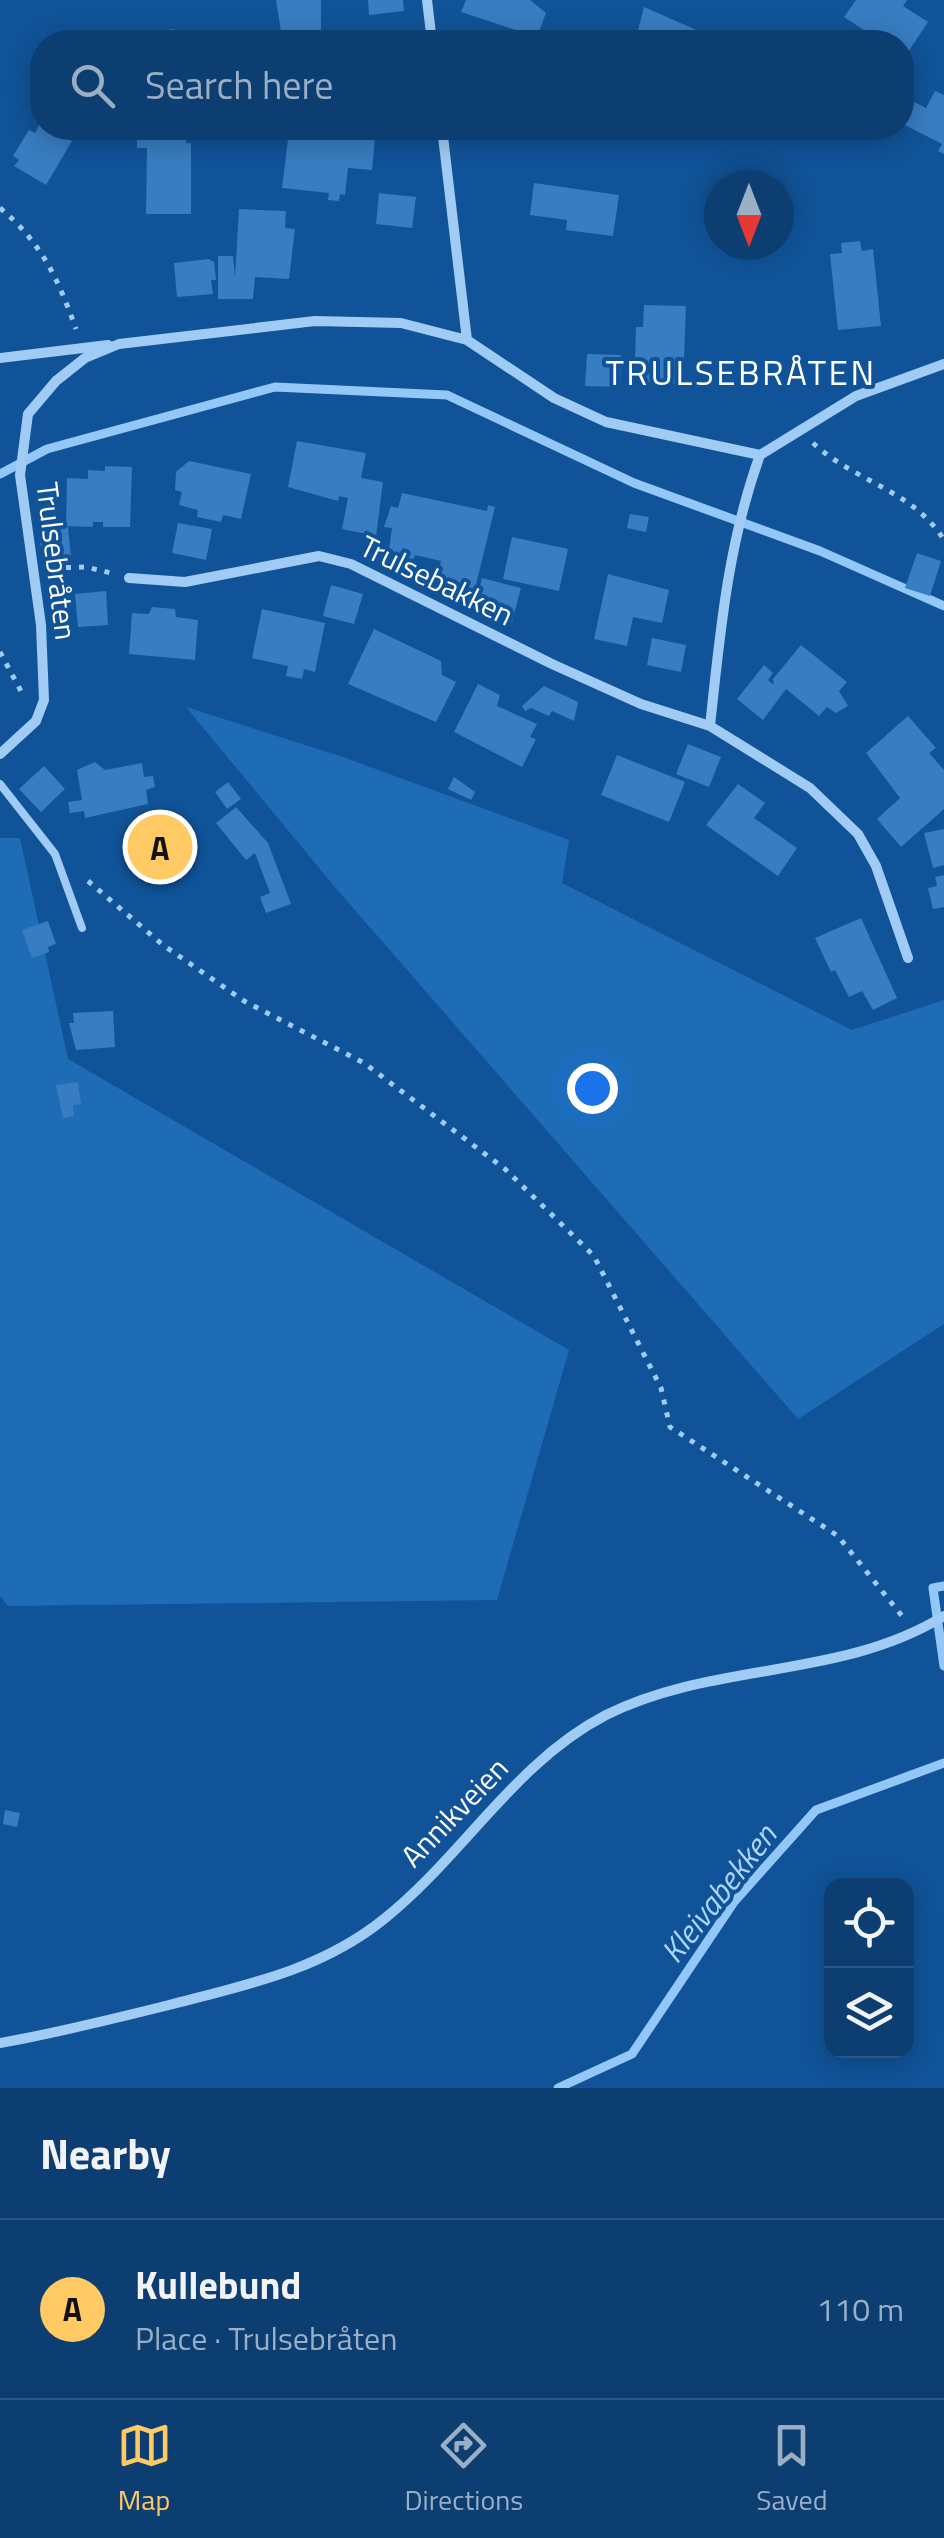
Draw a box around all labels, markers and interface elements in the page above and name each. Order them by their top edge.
search box [30,30,914,140]
text: Search here [145,56,333,114]
icon: search [65,58,120,113]
north arrow [704,170,794,260]
district label: TRULSEBRÅTEN [605,345,877,399]
street label: Trulsebråten [25,480,89,642]
street label: Trulsebakken [352,523,522,637]
pin: A [128,810,192,884]
your location [567,1063,618,1114]
street label: Annikveien [389,1746,519,1878]
water label: Kleivabekken [648,1813,788,1973]
map controls [824,1878,914,2058]
button: locate [824,1878,914,1968]
button: layers [824,1968,914,2058]
text: Nearby [40,2121,171,2185]
text: Kullebund [135,2256,301,2314]
text: A [63,2285,82,2333]
text: 110 m [816,2285,904,2333]
text: Place · Trulsebråten [135,2314,397,2362]
tab: Map [117,2418,172,2521]
tab: Directions [405,2418,523,2521]
tab: Saved [756,2418,827,2521]

